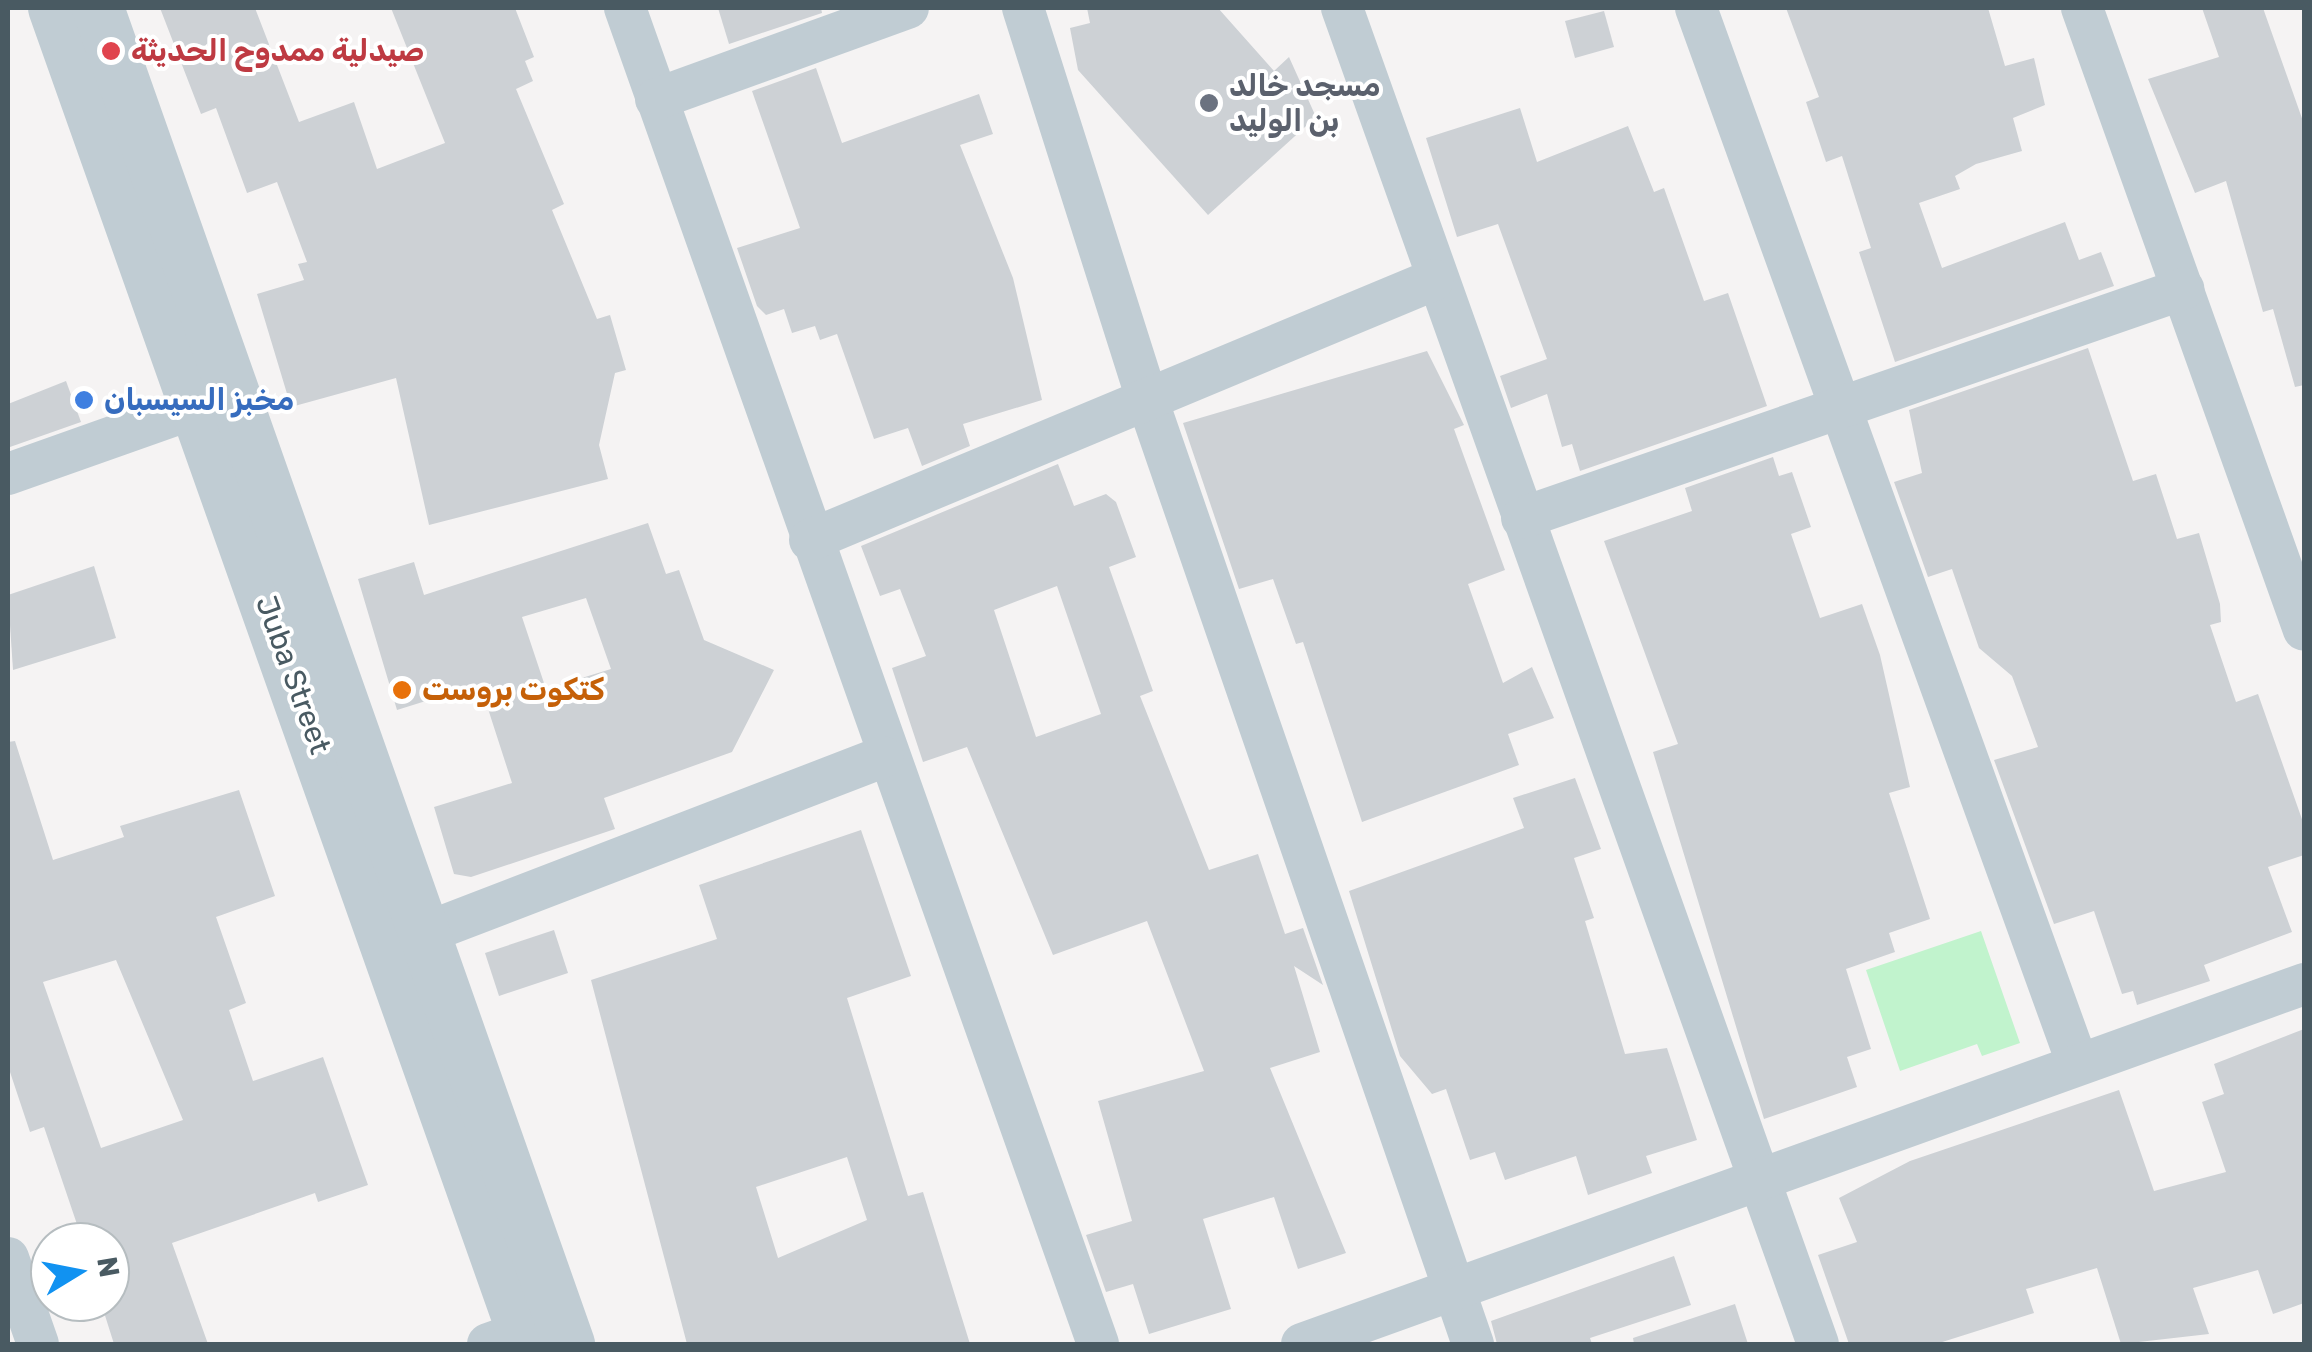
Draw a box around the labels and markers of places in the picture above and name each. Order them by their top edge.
place label: صيدلية ممدوح الحديثة [131,33,424,69]
marker: صيدلية ممدوح الحديثة [100,40,122,62]
place label: مسجد خالد بن الوليد [1229,68,1381,138]
marker: مسجد خالد بن الوليد [1198,92,1220,114]
place label: مخبز السيسبان [104,382,294,418]
marker: مخبز السيسبان [73,389,95,411]
place label: كتكوت بروست [422,672,605,708]
marker: كتكوت بروست [391,679,413,701]

